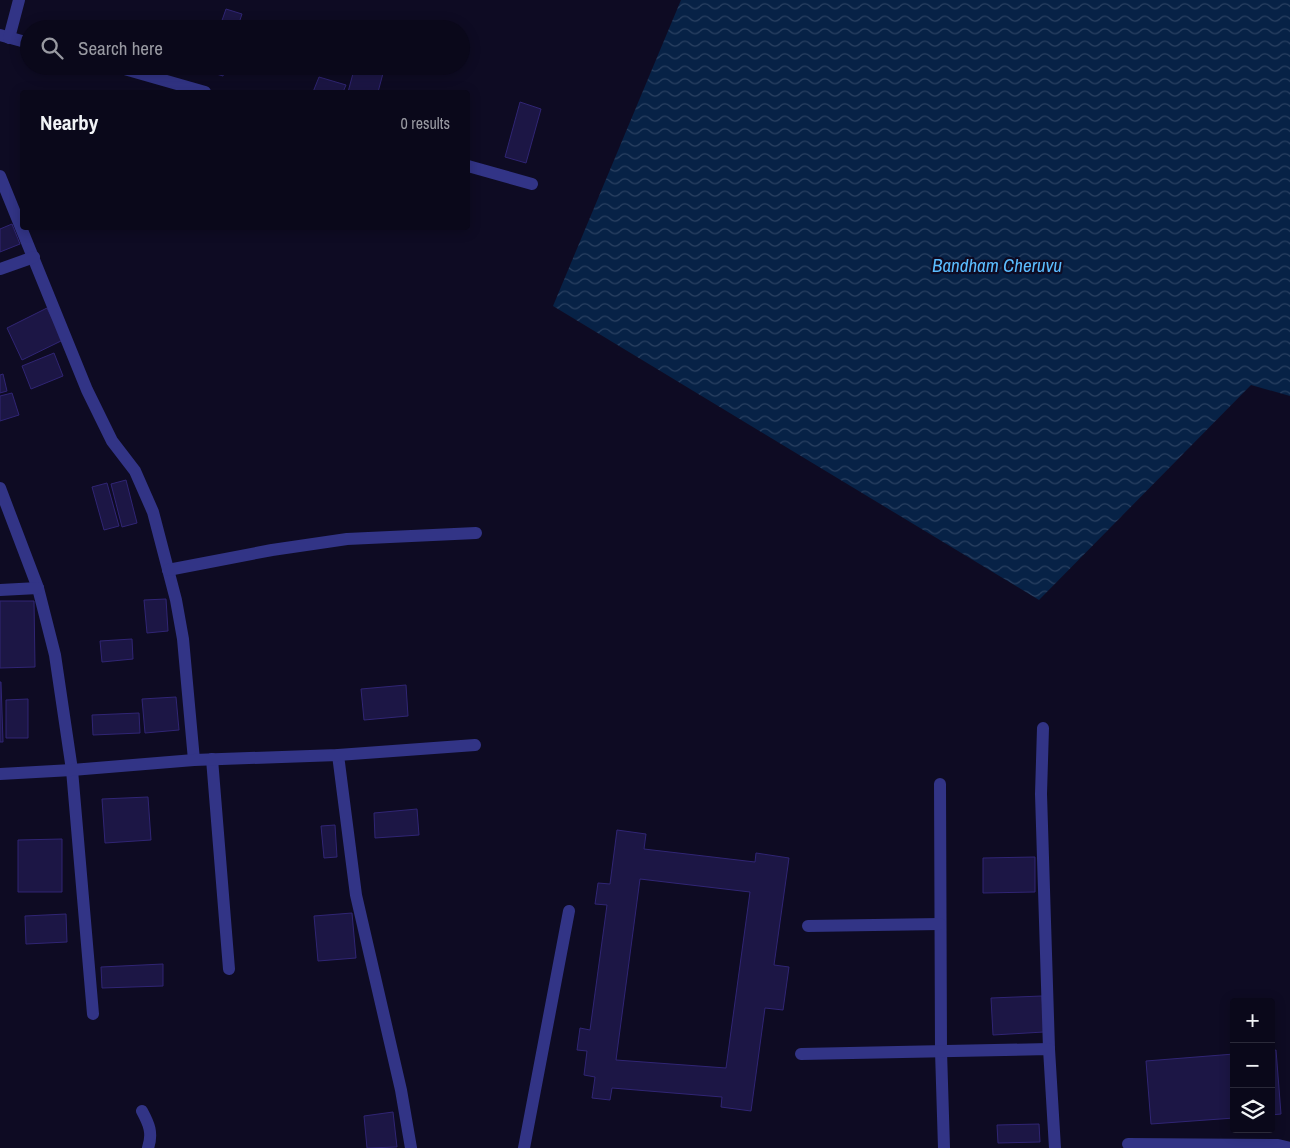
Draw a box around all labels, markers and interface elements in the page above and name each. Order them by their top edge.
search box [20,20,470,75]
icon: search [38,34,66,62]
text: Search here [78,35,163,61]
text: Nearby [40,108,98,137]
text: 0 results [400,112,450,134]
water label: Bandham Cheruvu [932,252,1062,278]
map controls [1230,998,1275,1133]
button: + [1230,998,1275,1043]
button: − [1230,1043,1275,1088]
button: layers [1230,1088,1275,1133]

